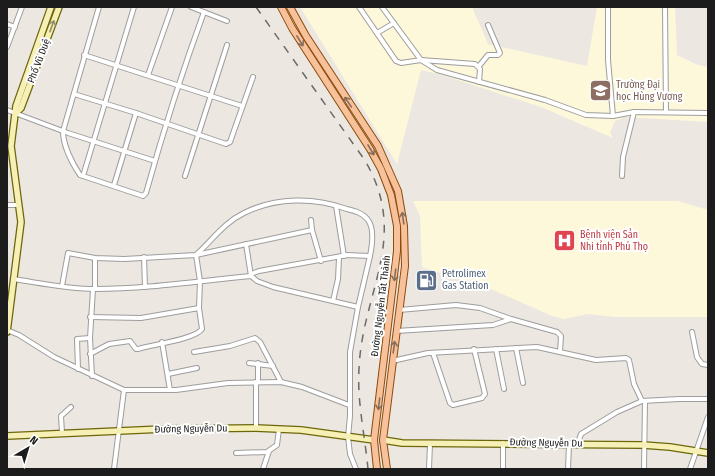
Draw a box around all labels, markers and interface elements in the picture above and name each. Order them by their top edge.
one-way arrow [49,19,56,32]
one-way arrow [296,35,304,46]
street label: Phố Vũ Duệ [24,37,53,85]
school or university icon: Trường Đại học Hùng Vương [587,78,613,104]
place label: Trường Đại học Hùng Vương [616,79,683,103]
one-way arrow [344,96,352,107]
one-way arrow [367,144,375,156]
one-way arrow [399,212,407,225]
hospital icon: Bệnh viện Sản Nhi tỉnh Phú Thọ [551,228,577,254]
place label: Bệnh viện Sản Nhi tỉnh Phú Thọ [580,228,648,253]
street label: Đường Nguyễn Tất Thành [368,255,393,357]
fuel station icon: Petrolimex Gas Station [413,267,439,293]
one-way arrow [391,268,399,281]
place label: Petrolimex Gas Station [442,268,489,292]
one-way arrow [390,341,398,354]
one-way arrow [375,397,383,410]
street label: Đường Nguyễn Du [154,421,228,436]
north arrow [8,428,48,468]
text: N [27,433,40,448]
street label: Đường Nguyễn Du [509,435,583,450]

